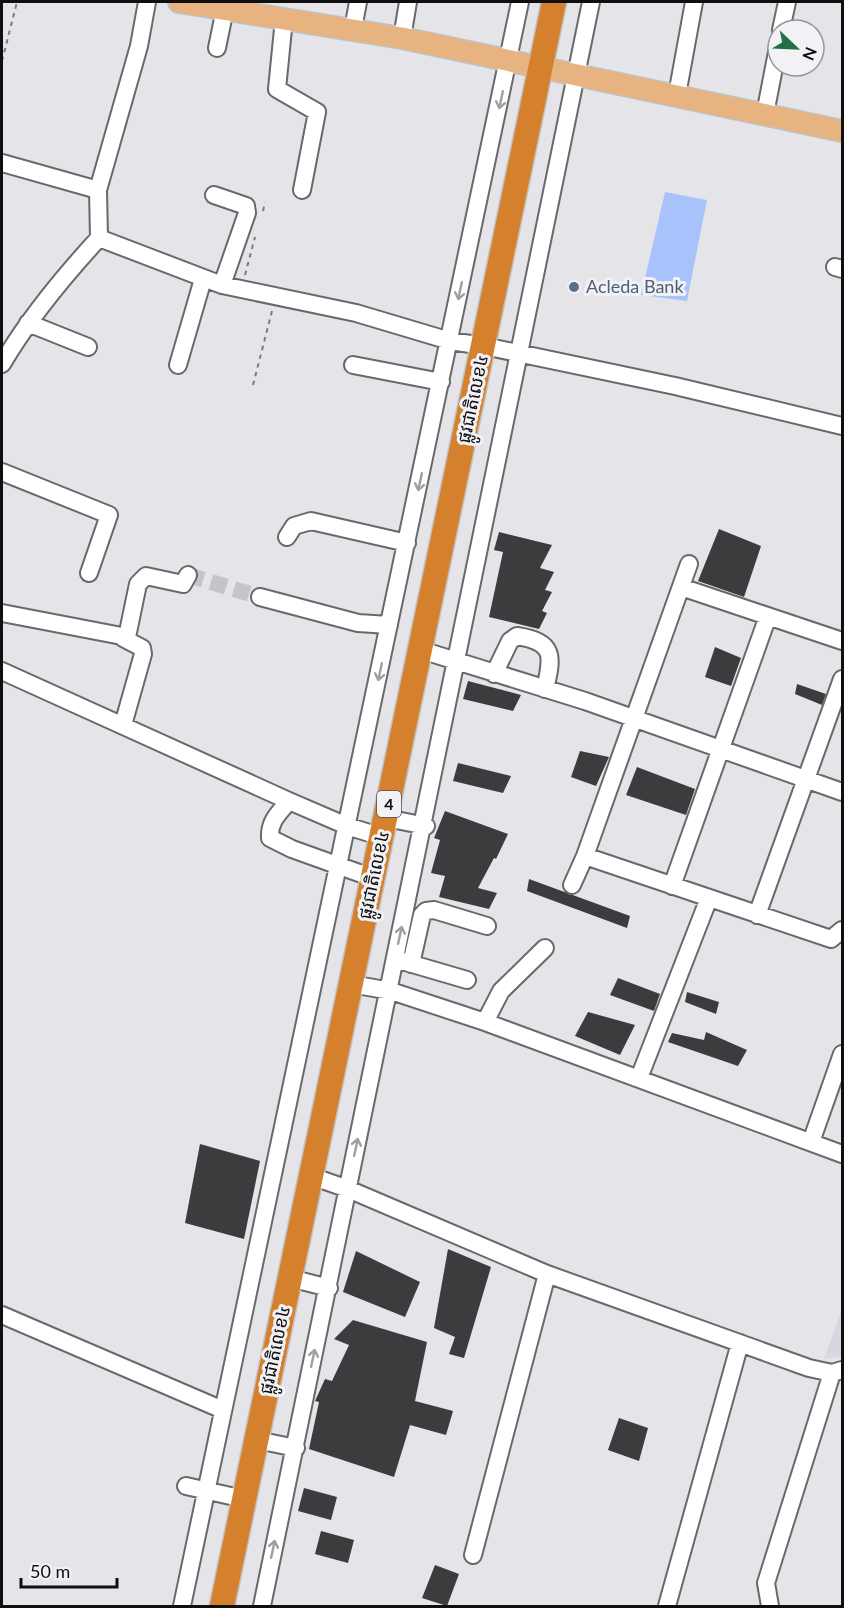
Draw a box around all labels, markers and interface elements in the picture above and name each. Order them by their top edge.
north arrow [766,18,826,78]
text: N [799,45,821,63]
one-way arrow [495,90,506,109]
place label: Acleda Bank [586,275,684,297]
marker: Acleda Bank [567,280,581,294]
one-way arrow [454,281,466,300]
street label: ផ្លូវជាតិលេខ៤ [452,352,498,446]
one-way arrow [414,471,425,491]
one-way arrow [373,663,385,682]
road number: 4 [377,791,401,817]
street label: ផ្លូវជាតិលេខ៤ [353,828,399,922]
one-way arrow [395,926,406,945]
one-way arrow [351,1137,362,1157]
street label: ផ្លូវជាតិលេខ៤ [254,1303,300,1397]
one-way arrow [308,1349,319,1369]
one-way arrow [268,1540,280,1559]
scale bar [21,1551,117,1589]
text: 50 m [30,1560,70,1582]

